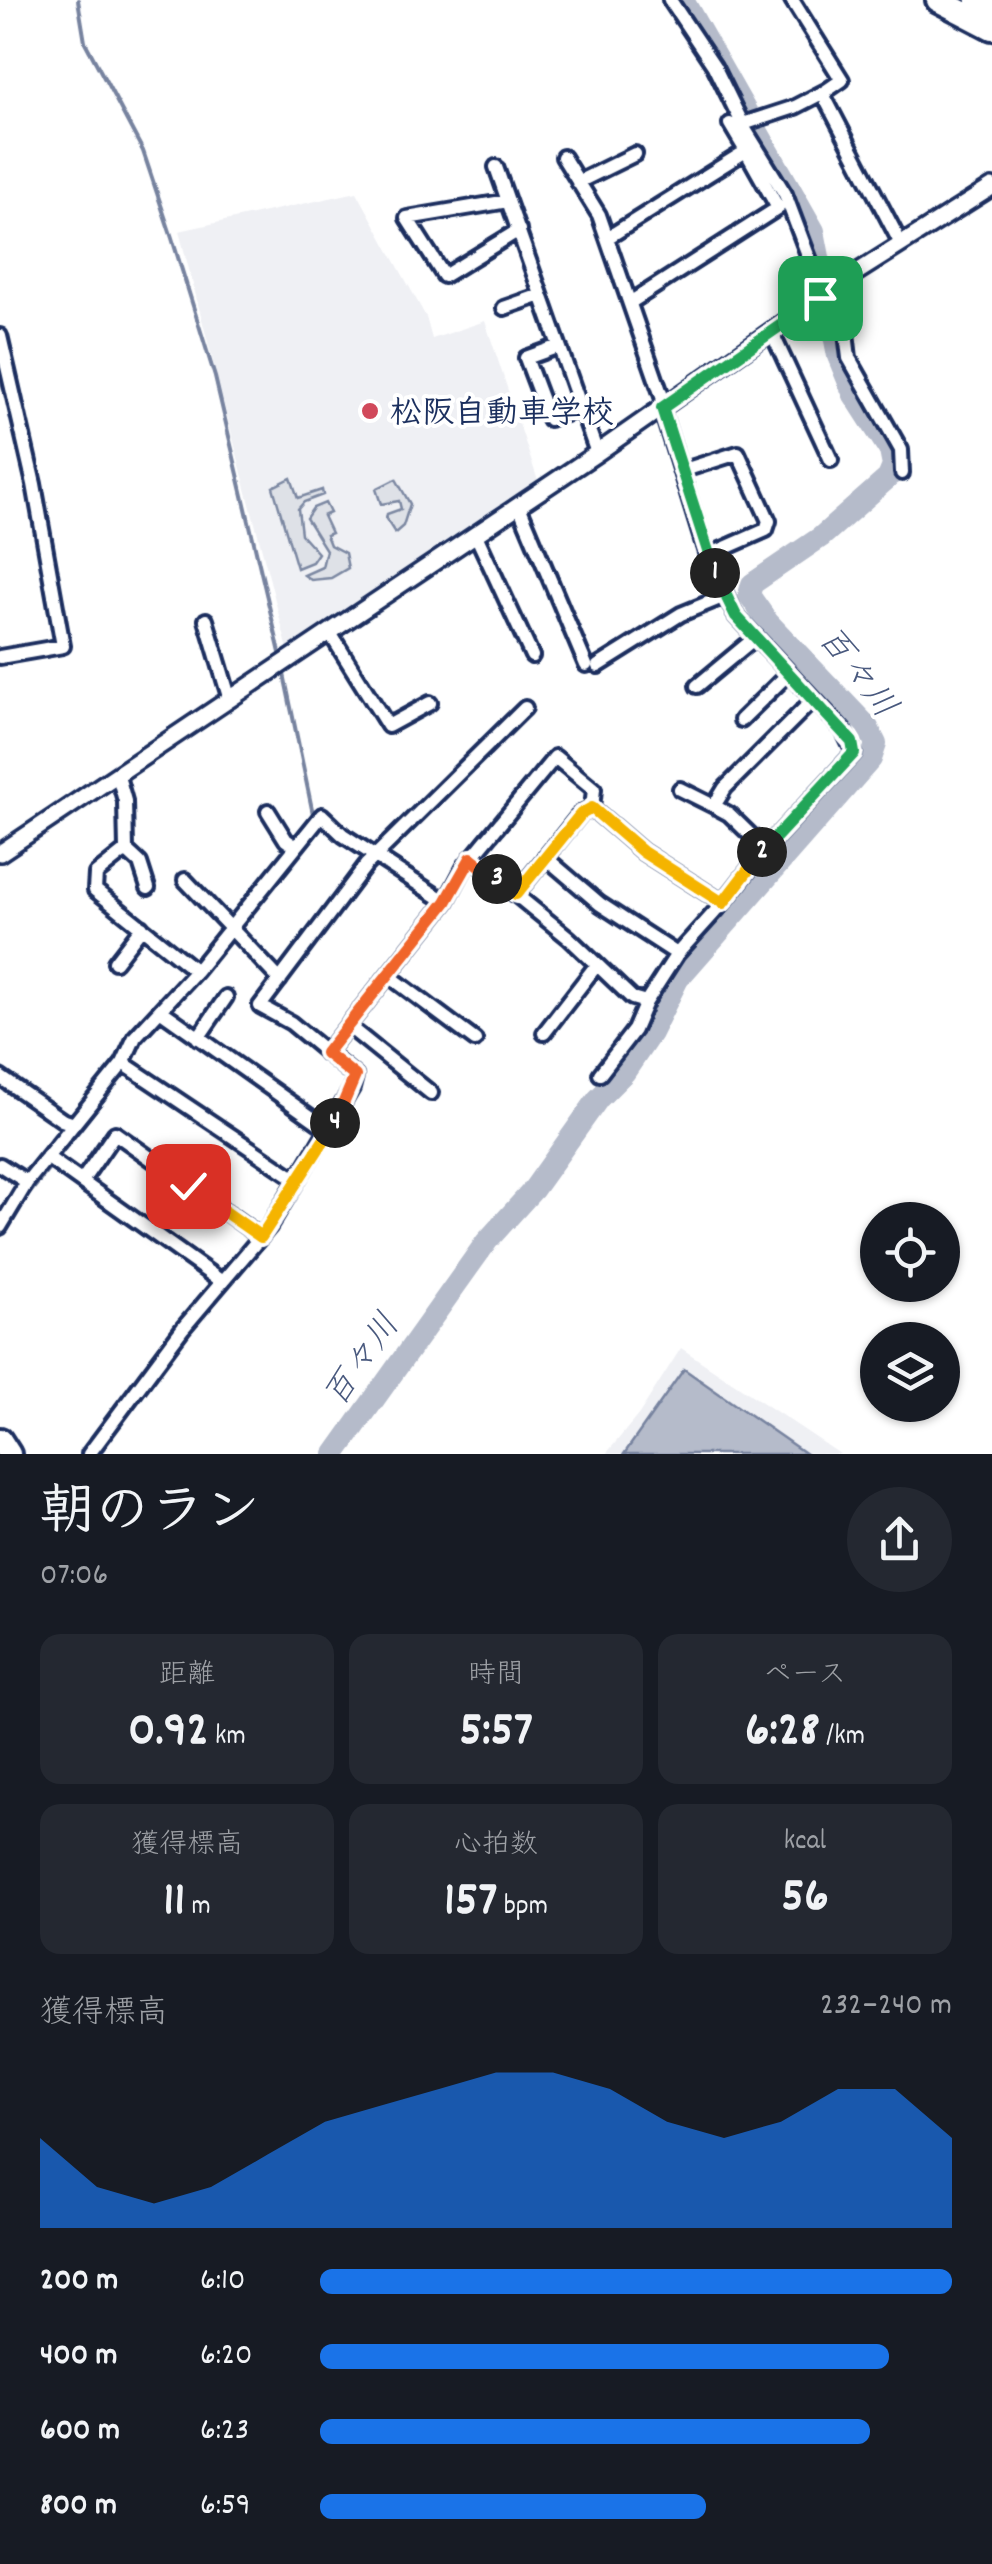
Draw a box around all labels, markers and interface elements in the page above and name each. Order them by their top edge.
pin [778,256,863,341]
icon: arrive [793,271,848,326]
place label: 松阪自動車学校 [390,393,614,439]
marker: 松阪自動車学校 [359,400,381,422]
pin: 1 [690,548,740,598]
text: 1 [712,553,718,593]
water label: 百々川 [803,617,907,731]
pin: 2 [737,827,787,877]
text: 2 [756,832,768,872]
pin: 3 [472,854,522,904]
text: 3 [491,859,503,899]
pin: 4 [310,1098,360,1148]
text: 4 [329,1103,341,1143]
pin [146,1144,231,1229]
icon: check [161,1159,216,1214]
map controls [860,1202,960,1422]
button: locate [860,1202,960,1302]
water label: 百々川 [313,1305,415,1419]
button: layers [860,1322,960,1422]
text: 朝のラン [40,1477,260,1556]
button: share [847,1487,952,1592]
text: 07:06 [40,1554,108,1600]
text: 距離 [159,1657,215,1697]
text: 時間 [468,1657,524,1697]
text: ペース [764,1657,846,1697]
text: 0.92 [128,1697,209,1769]
text: 5:57 [459,1697,533,1769]
text: 6:28 [745,1697,820,1769]
text: km [209,1718,246,1758]
text: /km [820,1718,865,1758]
text: kcal [784,1823,826,1863]
text: 獲得標高 [131,1827,243,1867]
text: 心拍数 [454,1827,538,1867]
text: 56 [781,1863,829,1935]
text: 11 [163,1867,185,1939]
text: 157 [444,1867,497,1939]
text: m [185,1888,211,1928]
text: bpm [497,1888,548,1928]
text: 232–240 m [820,1984,952,2030]
text: 獲得標高 [40,1992,168,2038]
text: 200 m [40,2259,118,2305]
text: 6:10 [200,2259,245,2305]
text: 400 m [40,2334,117,2380]
text: 6:20 [200,2334,252,2380]
text: 600 m [40,2409,120,2455]
text: 6:23 [200,2409,249,2455]
text: 800 m [40,2484,117,2530]
text: 6:59 [200,2484,250,2530]

